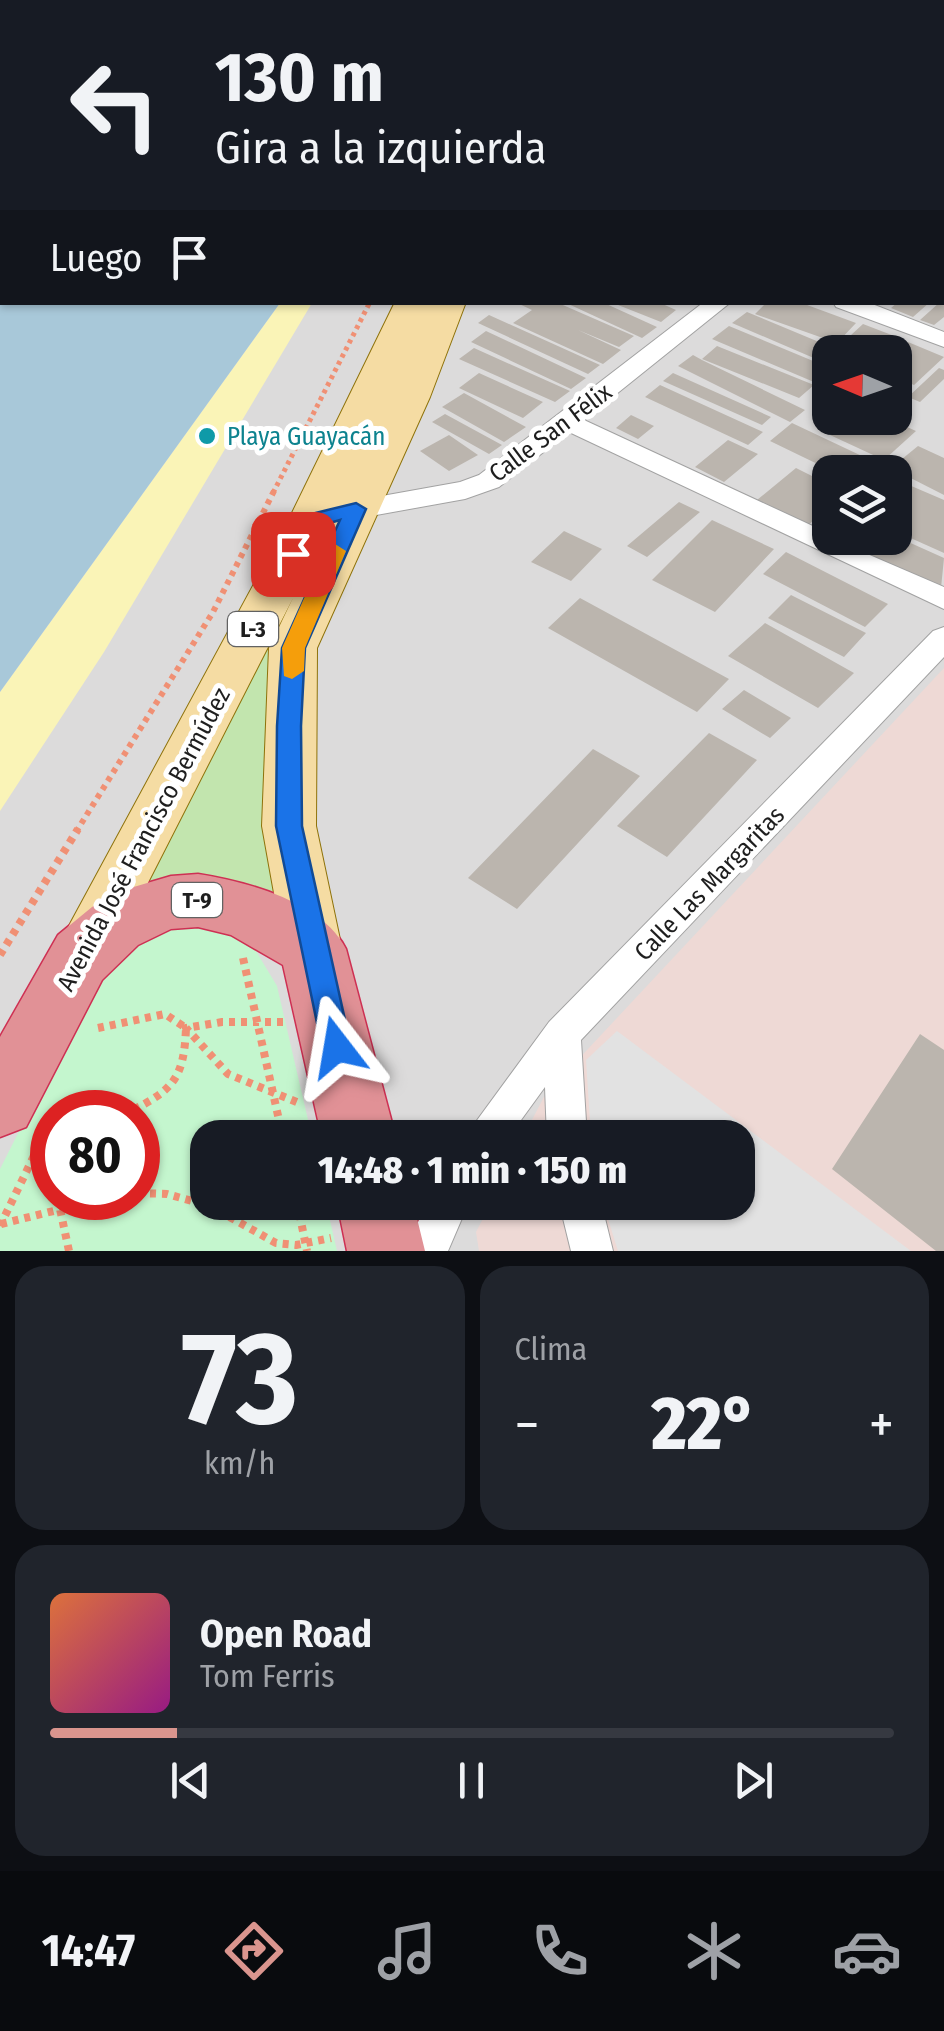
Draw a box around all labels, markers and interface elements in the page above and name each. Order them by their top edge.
text: 130 m [215,36,384,120]
icon: left [50,40,180,170]
text: Gira a la izquierda [215,121,547,175]
icon: arrive [162,230,217,285]
text: Luego [50,235,142,281]
north arrow [812,335,912,435]
map controls [812,335,912,555]
street label: Calle San Félix [483,377,618,489]
place label: Playa Guayacán [227,422,385,452]
marker: Playa Guayacán [196,425,218,447]
button: layers [812,455,912,555]
pin [251,512,336,597]
icon: arrive [266,527,321,582]
road number: L-3 [228,612,278,646]
street label: Avenida José Francisco Bermúdez [51,683,237,996]
street label: Calle Las Margaritas [628,800,791,967]
road number: T-9 [172,883,222,917]
position arrow [285,995,389,1099]
speed limit sign: 80 [30,1090,160,1220]
text: 14:48 · 1 min · 150 m [318,1147,627,1193]
text: 73 [181,1301,298,1457]
text: Clima [515,1330,587,1368]
text: 22° [651,1379,757,1469]
text: − [515,1392,539,1458]
text: + [869,1392,894,1458]
text: km/h [204,1444,275,1482]
text: Open Road [200,1611,372,1657]
text: Tom Ferris [200,1657,335,1695]
icon: previous [163,1753,218,1808]
icon: pause [444,1753,499,1808]
icon: next [726,1753,781,1808]
icon: directions [219,1916,289,1986]
icon: music [372,1916,442,1986]
icon: phone [525,1916,595,1986]
icon: climate [679,1916,749,1986]
icon: car [832,1916,902,1986]
text: 14:47 [42,1924,135,1978]

